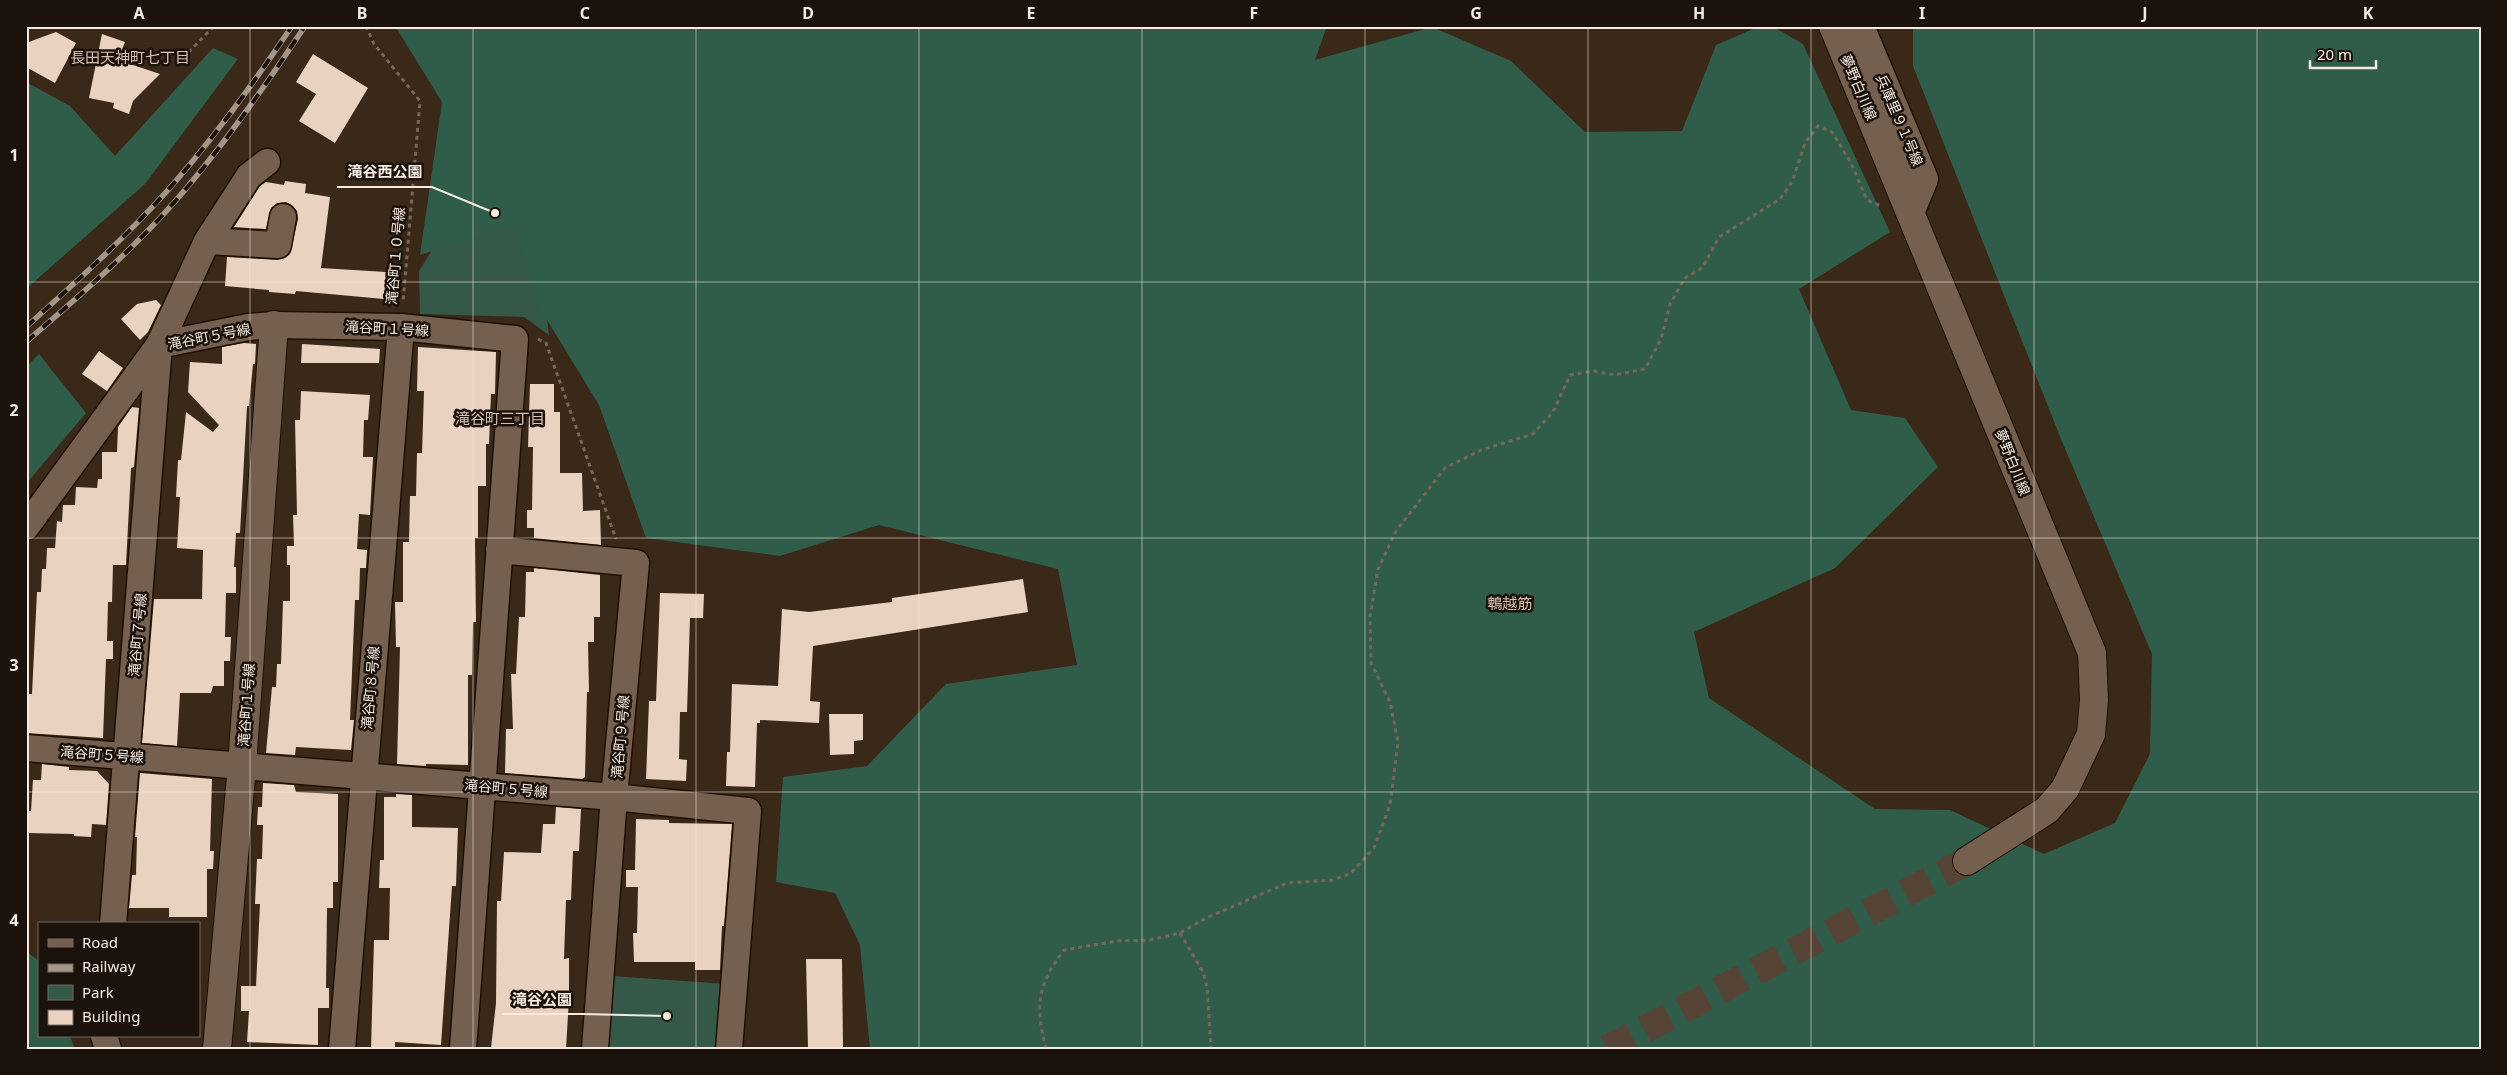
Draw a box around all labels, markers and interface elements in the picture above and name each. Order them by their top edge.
text: A [133,2,145,24]
text: B [357,2,367,24]
text: C [580,2,590,24]
text: D [802,2,814,24]
text: E [1027,2,1036,24]
text: F [1250,2,1258,24]
text: G [1470,2,1482,24]
text: H [1693,2,1705,24]
text: I [1919,2,1925,24]
text: J [2140,2,2148,24]
text: K [2363,2,2374,24]
scale bar [2310,38,2376,70]
text: 20 m [2317,44,2352,64]
district label: 長田天神町七丁目 [70,47,190,67]
street label: 夢野白川線 [1837,51,1881,123]
street label: 兵庫里９１号線 [1872,71,1928,169]
text: 1 [9,144,19,166]
callout: 滝谷西公園 [337,157,432,187]
text: 滝谷西公園 [347,161,423,181]
street label: 滝谷町１０号線 [381,206,409,306]
street label: 滝谷町１号線 [345,316,429,340]
street label: 滝谷町５号線 [166,319,252,353]
text: 2 [9,399,19,421]
district label: 滝谷町三丁目 [455,408,545,428]
street label: 夢野白川線 [1991,426,2035,498]
street label: 滝谷町７号線 [124,592,150,678]
district label: 鵯越筋 [1487,593,1533,613]
street label: 滝谷町８号線 [357,645,383,731]
text: 3 [9,654,19,676]
street label: 滝谷町１号線 [234,662,258,748]
street label: 滝谷町９号線 [607,694,633,780]
street label: 滝谷町５号線 [59,742,145,766]
street label: 滝谷町５号線 [463,775,549,801]
text: 4 [9,909,19,931]
legend [38,922,200,1038]
text: Road [82,932,118,952]
text: Railway [82,956,136,976]
text: Park [82,982,114,1002]
callout: 滝谷公園 [502,984,582,1014]
text: 滝谷公園 [512,989,572,1009]
text: Building [82,1006,140,1026]

